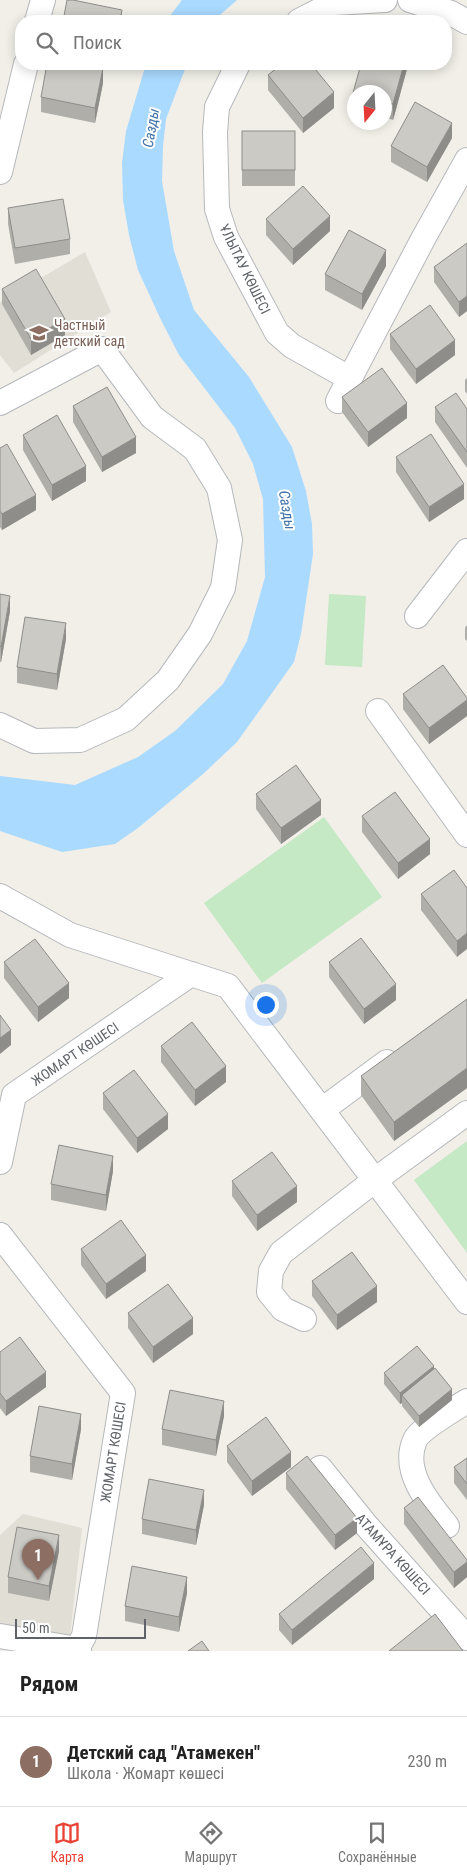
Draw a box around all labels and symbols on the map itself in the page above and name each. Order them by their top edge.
north arrow [347,85,392,130]
water label: Сазды [139,107,163,149]
street label: ҰЛЫТАУ КӨШЕСІ [216,222,274,316]
place label: Частный детский сад [54,317,125,349]
school or university icon: Частный детский сад [28,322,50,344]
water label: Сазды [275,489,299,531]
your location [253,992,279,1018]
street label: ЖОМАРТ КӨШЕСІ [28,1019,122,1089]
street label: ЖОМАРТ КӨШЕСІ [97,1400,129,1504]
street label: АТАМҰРА КӨШЕСІ [352,1510,434,1598]
pin: 1 [22,1539,54,1580]
scale bar [15,1616,146,1639]

